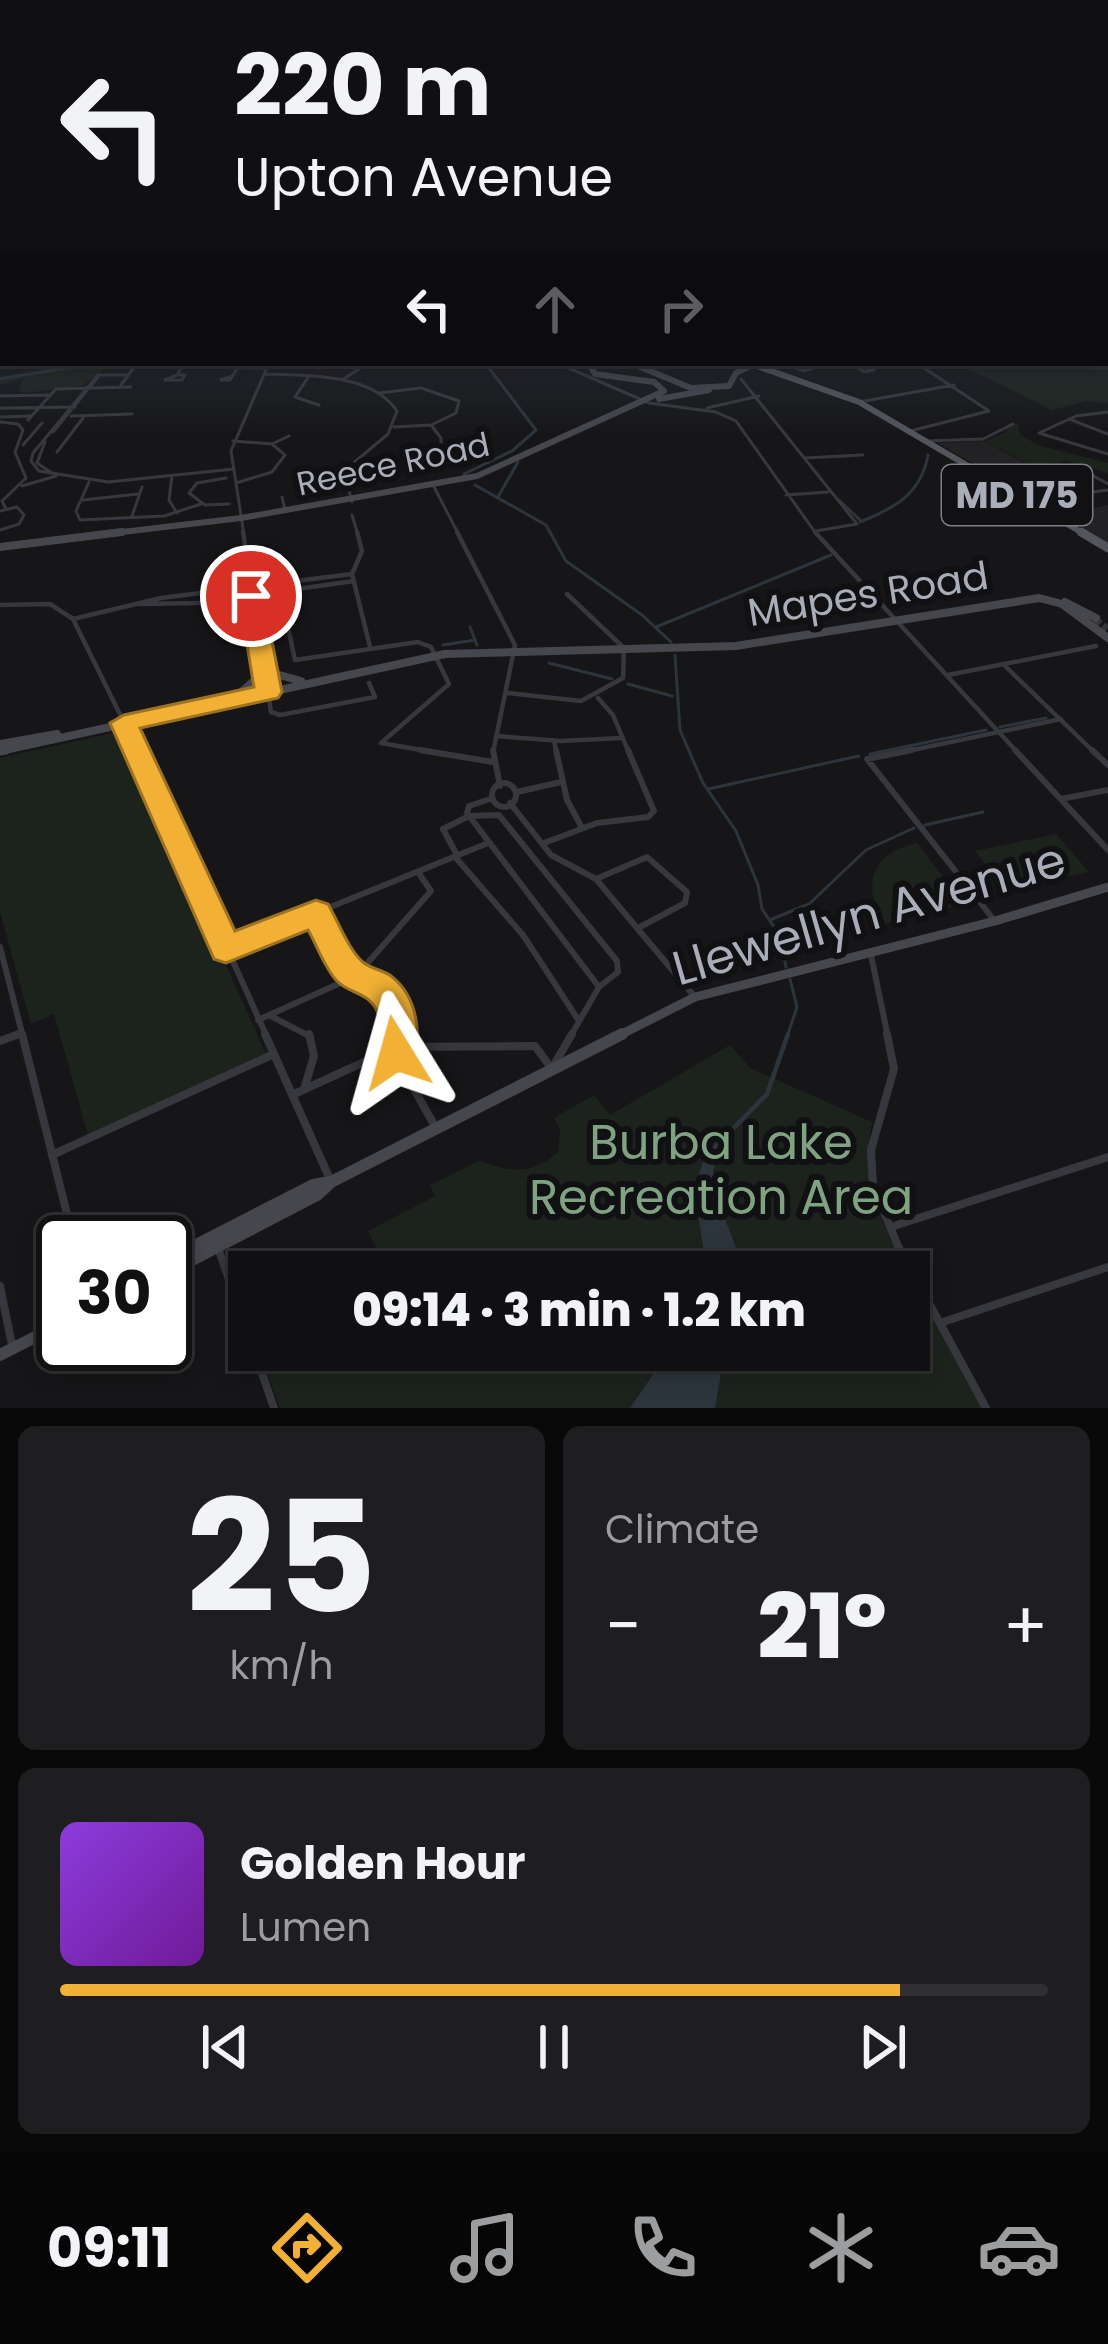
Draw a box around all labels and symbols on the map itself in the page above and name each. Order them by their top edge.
street label: Reece Road [292,421,494,507]
road number: MD 175 [942,465,1092,525]
pin [200,545,302,647]
street label: Mapes Road [744,548,992,640]
street label: Llewellyn Avenue [665,826,1073,1002]
position arrow [333,990,459,1116]
park label: Burba Lake Recreation Area [529,1109,913,1231]
speed limit sign: 30 [36,1215,192,1371]

